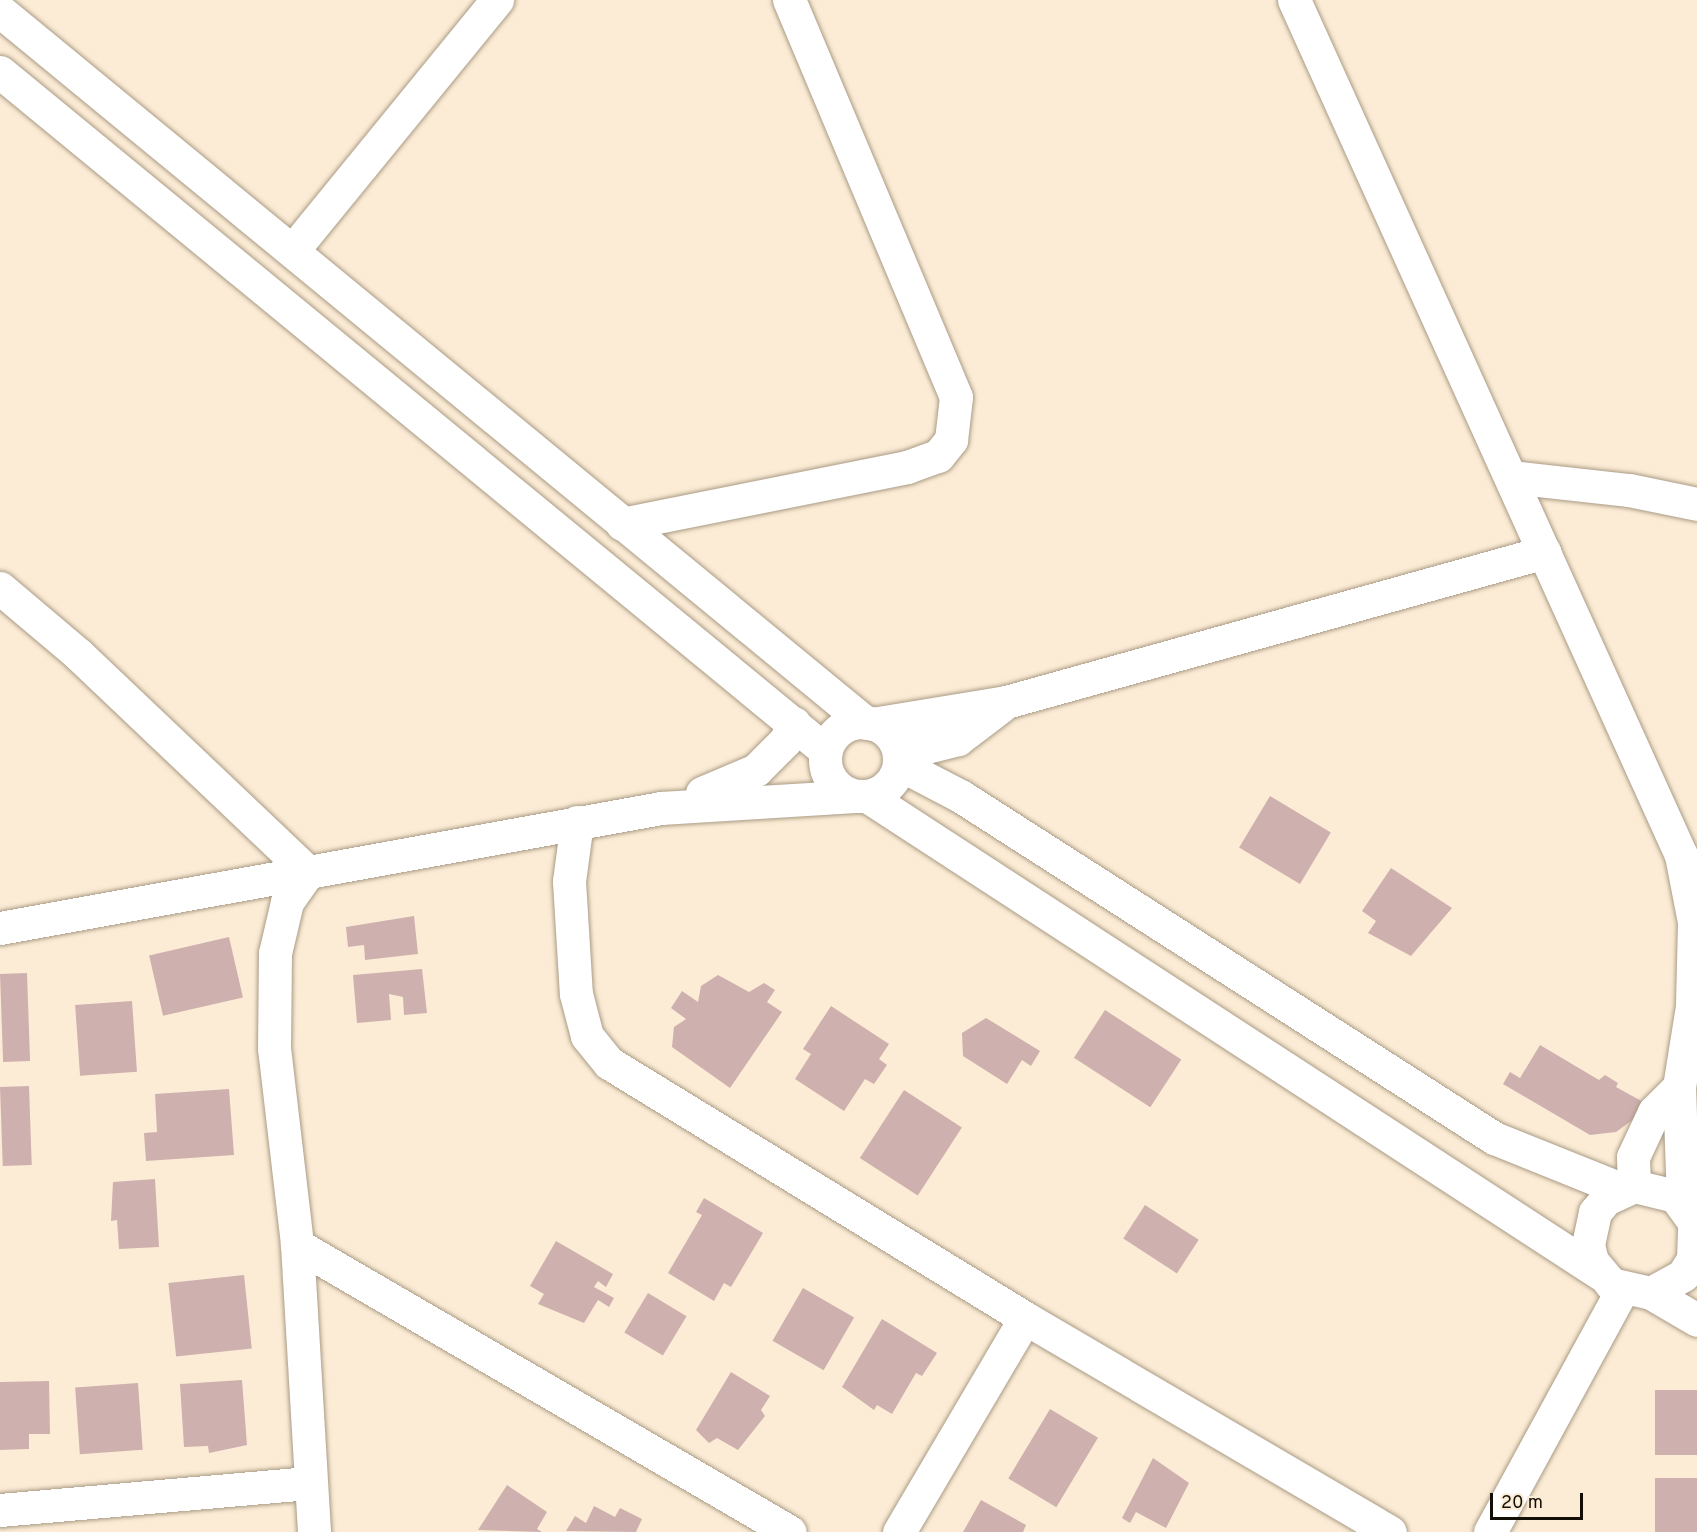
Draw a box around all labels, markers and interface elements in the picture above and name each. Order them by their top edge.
scale bar [1493,1481,1586,1519]
text: 20 m [1501,1492,1543,1515]

